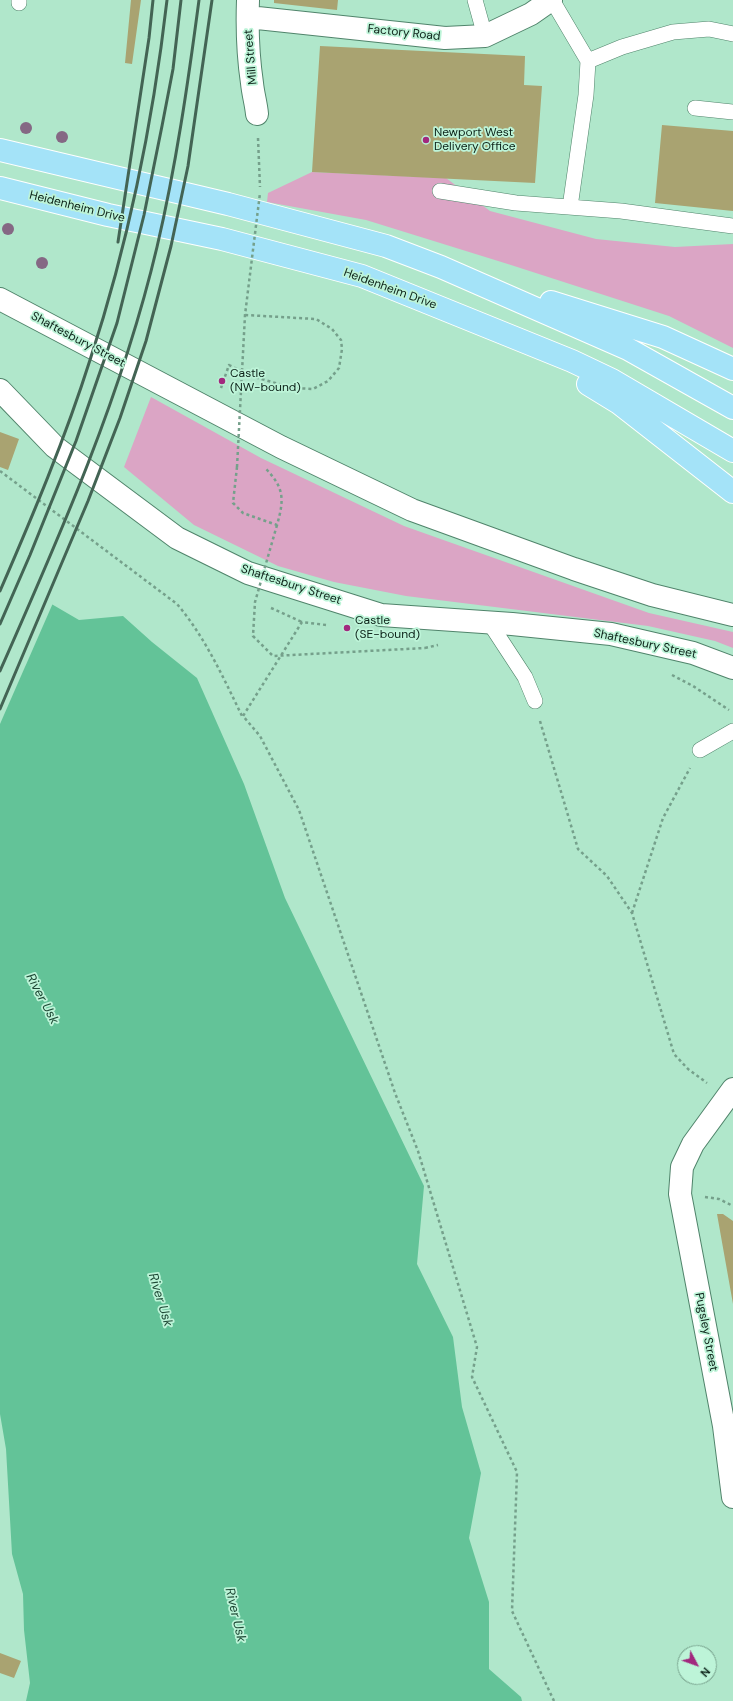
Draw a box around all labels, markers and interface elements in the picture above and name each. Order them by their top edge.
street label: Factory Road [367,22,441,44]
street label: Mill Street [241,29,261,85]
place label: Newport West Delivery Office [434,126,516,154]
marker: Newport West Delivery Office [421,135,431,145]
street label: Heidenheim Drive [28,188,126,226]
street label: Heidenheim Drive [341,265,439,313]
street label: Shaftesbury Street [28,309,128,371]
place label: Castle (NW-bound) [230,367,301,395]
marker: Castle (NW-bound) [217,376,227,386]
street label: Shaftesbury Street [239,562,343,608]
place label: Castle (SE-bound) [355,614,420,642]
marker: Castle (SE-bound) [342,623,352,633]
street label: Shaftesbury Street [592,626,698,662]
water label: River Usk [22,971,62,1027]
water label: River Usk [144,1271,176,1329]
street label: Pugsley Street [691,1292,721,1372]
water label: River Usk [221,1586,249,1644]
north arrow [677,1645,717,1685]
text: N [697,1665,713,1680]

